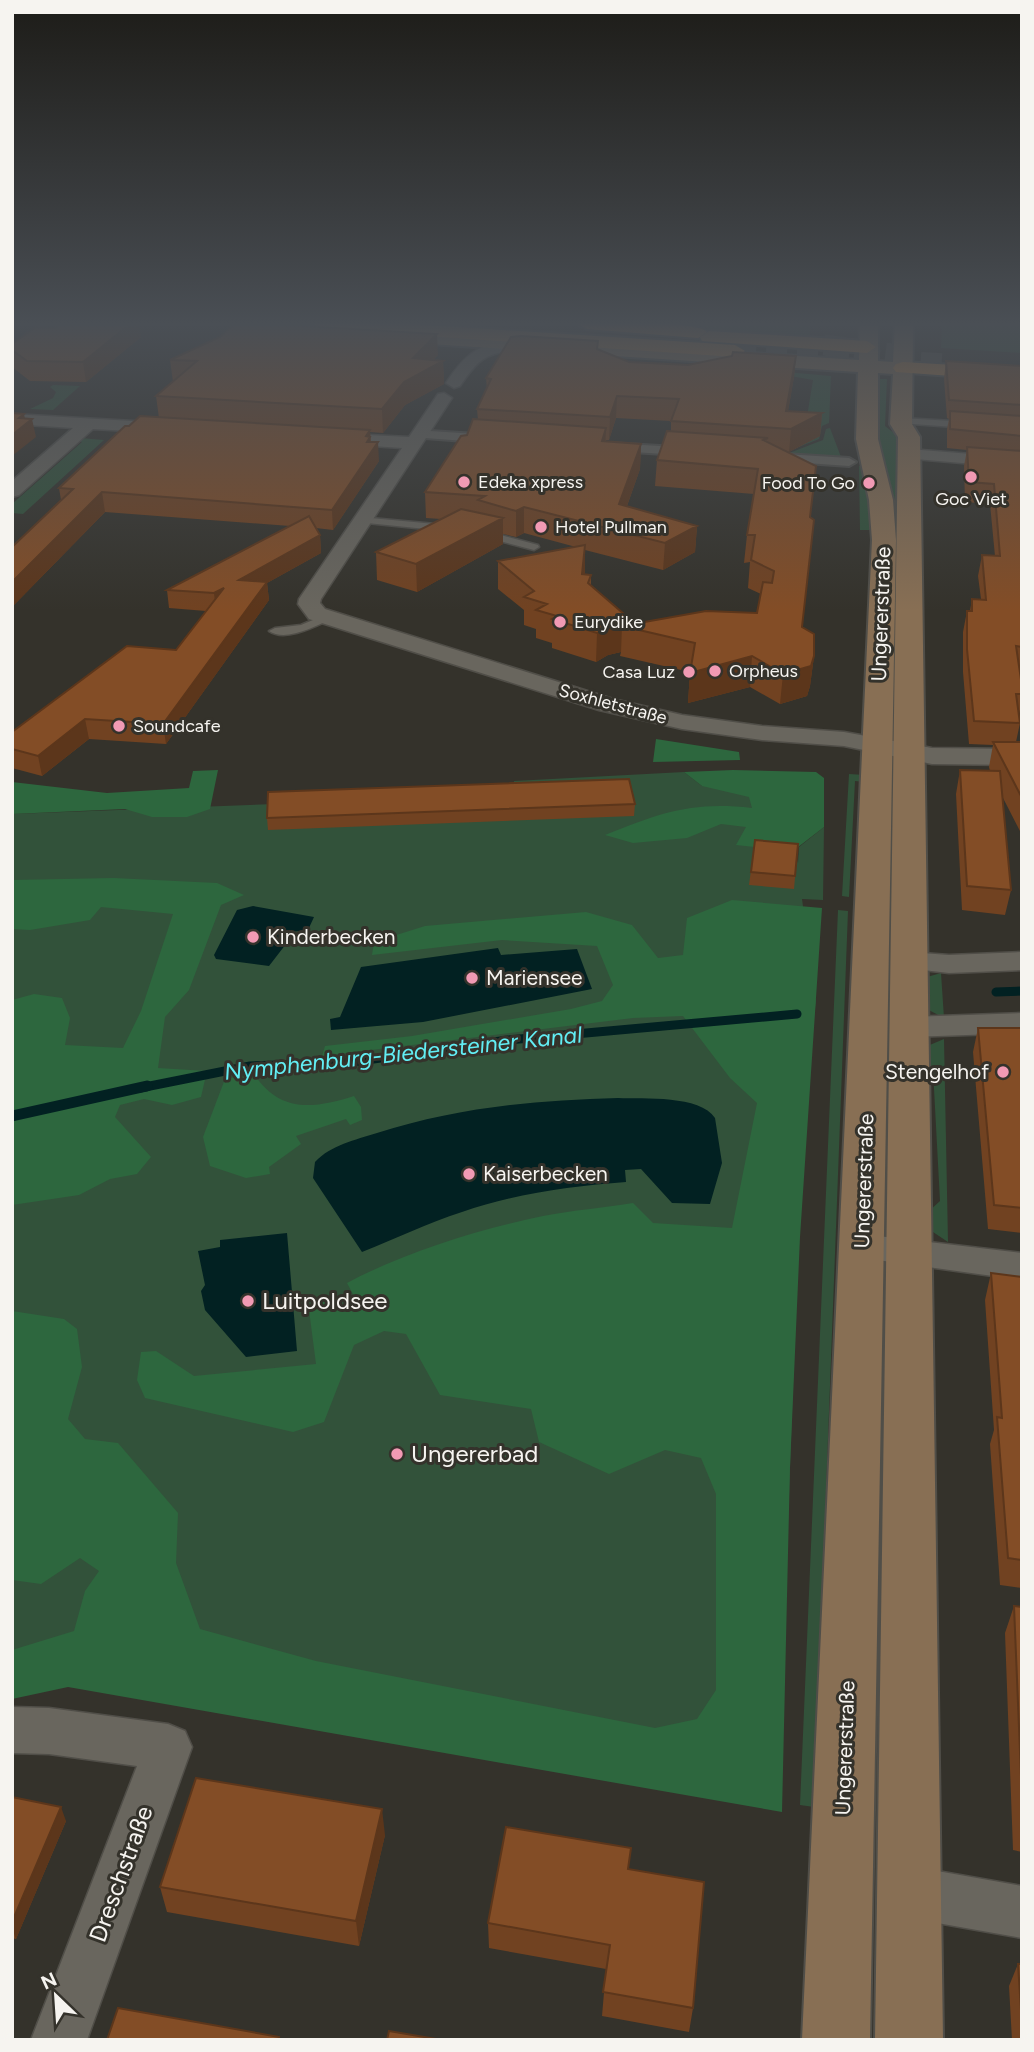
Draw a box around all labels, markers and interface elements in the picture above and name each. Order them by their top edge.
marker: Goc Viet [963,469,979,485]
place label: Edeka xpress [478,471,583,493]
place label: Food To Go [762,472,855,494]
marker: Edeka xpress [456,474,472,490]
marker: Food To Go [861,475,877,491]
place label: Goc Viet [935,488,1007,510]
place label: Hotel Pullman [555,516,667,538]
marker: Hotel Pullman [533,519,549,535]
street label: Ungererstraße [866,546,895,682]
place label: Eurydike [574,611,643,633]
marker: Eurydike [552,614,568,630]
place label: Orpheus [729,660,798,682]
place label: Casa Luz [603,661,675,683]
marker: Orpheus [707,663,723,679]
marker: Casa Luz [681,664,697,680]
street label: Soxhletstraße [557,679,670,729]
place label: Soundcafe [133,715,221,737]
marker: Soundcafe [111,718,127,734]
place label: Kinderbecken [267,924,396,949]
marker: Kinderbecken [245,929,261,945]
place label: Mariensee [486,965,582,990]
marker: Mariensee [464,970,480,986]
water label: Nymphenburg-Biedersteiner Kanal [223,1020,584,1086]
place label: Stengelhof [885,1059,989,1084]
marker: Stengelhof [995,1064,1011,1080]
street label: Ungererstraße [849,1113,878,1249]
place label: Kaiserbecken [483,1161,608,1186]
marker: Kaiserbecken [461,1166,477,1182]
place label: Luitpoldsee [262,1286,387,1315]
marker: Luitpoldsee [240,1293,256,1309]
place label: Ungererbad [411,1439,538,1468]
marker: Ungererbad [389,1446,405,1462]
street label: Ungererstraße [830,1680,859,1816]
street label: Dreschstraße [83,1802,159,1946]
north arrow [21,1961,91,2031]
text: N [38,1968,61,1995]

